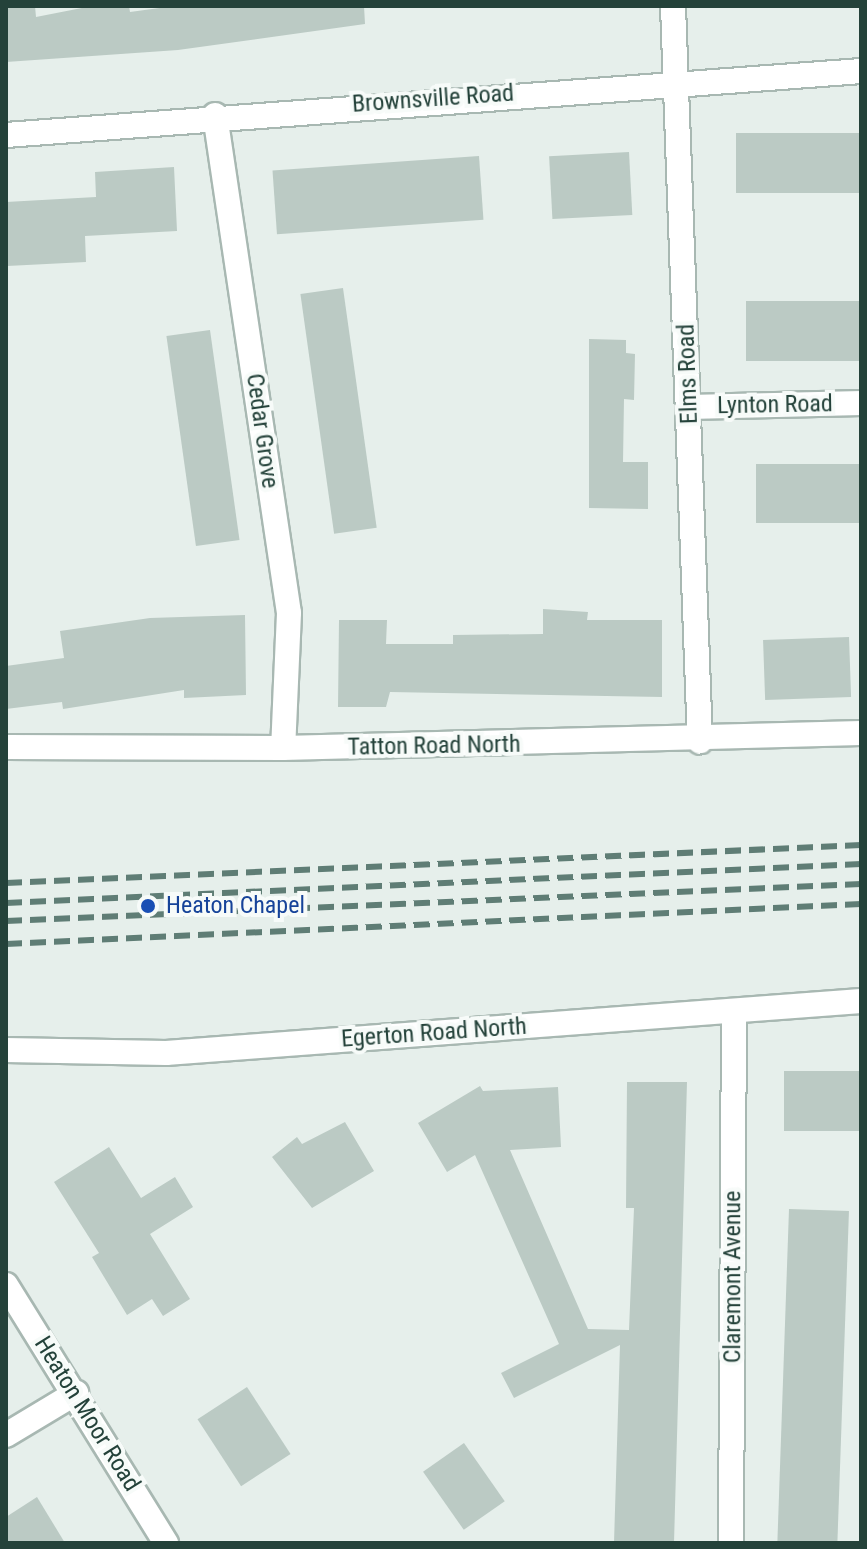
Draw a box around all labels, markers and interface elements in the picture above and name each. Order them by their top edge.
street label: Brownsville Road [351,79,515,119]
street label: Elms Road [672,323,704,425]
street label: Cedar Grove [240,372,284,490]
street label: Lynton Road [717,390,833,420]
street label: Tatton Road North [347,730,521,762]
place label: Heaton Chapel [166,892,305,920]
marker: Heaton Chapel [137,895,159,917]
street label: Egerton Road North [340,1012,528,1054]
street label: Claremont Avenue [719,1191,747,1363]
street label: Heaton Moor Road [28,1331,146,1497]

